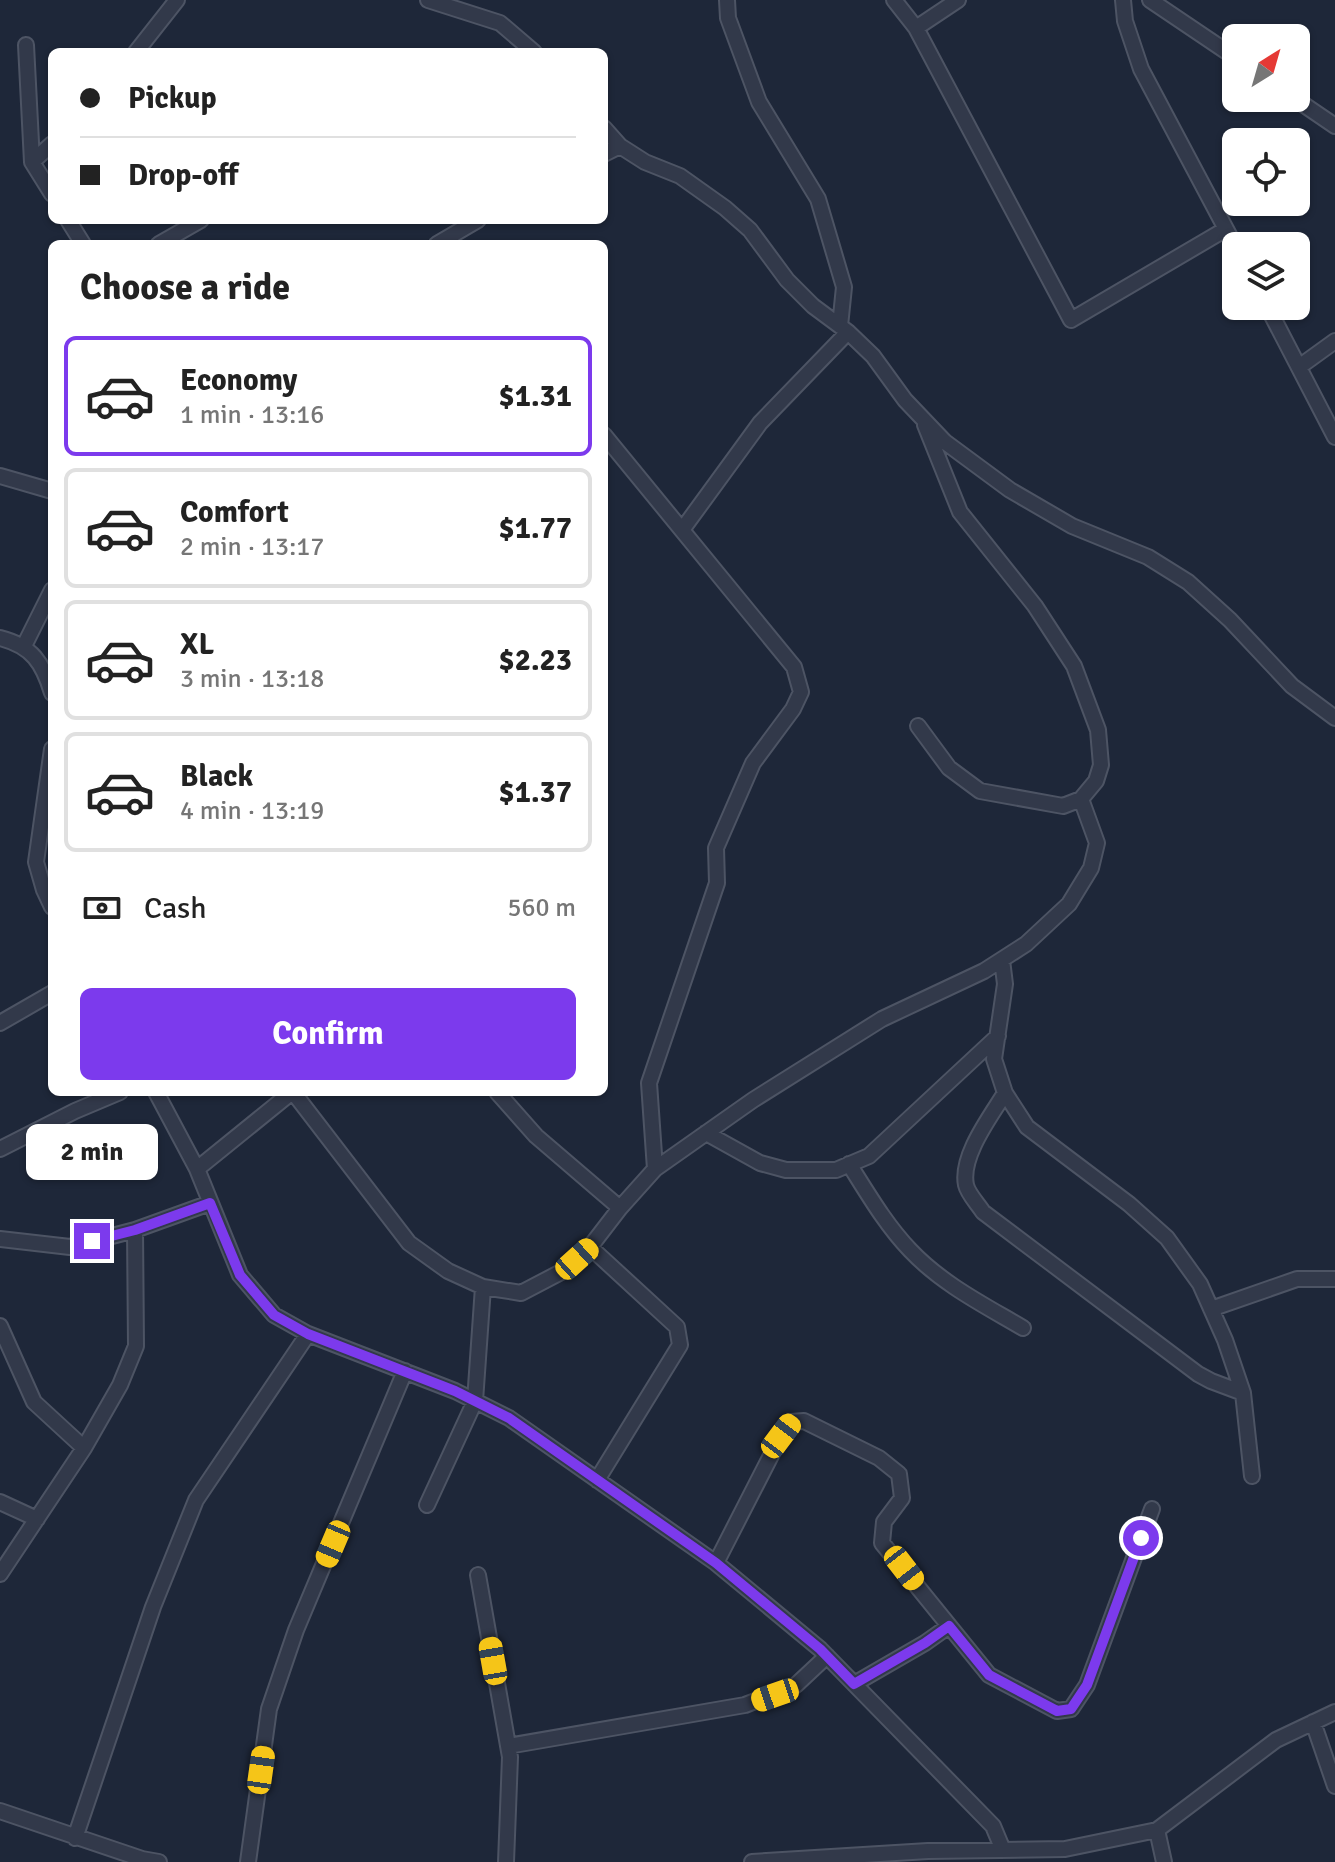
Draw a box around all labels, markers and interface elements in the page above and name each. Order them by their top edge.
north arrow [1222,24,1310,112]
map controls [1222,24,1310,320]
text: Pickup [128,80,217,117]
button: locate [1222,128,1310,216]
text: Drop-off [128,157,238,194]
button: layers [1222,232,1310,320]
text: Choose a ride [80,265,290,310]
icon: car [84,360,156,432]
text: Economy [180,362,297,399]
text: $1.31 [499,378,572,415]
text: 1 min · 13:16 [180,399,324,431]
icon: car [84,492,156,564]
text: Comfort [180,494,289,531]
text: $1.77 [499,510,572,547]
text: 2 min · 13:17 [180,531,324,563]
icon: car [84,624,156,696]
text: XL [180,626,214,663]
text: $2.23 [499,642,572,679]
text: 3 min · 13:18 [180,663,324,695]
icon: car [84,756,156,828]
text: Black [180,758,253,795]
text: $1.37 [499,774,572,811]
text: 4 min · 13:19 [180,795,324,827]
icon: cash [80,886,124,930]
text: Cash [144,890,207,927]
text: 560 m [507,892,576,924]
button: Confirm [80,988,576,1080]
callout: 2 min [26,1125,158,1181]
text: 2 min [61,1136,123,1168]
route end [74,1223,110,1259]
car [551,1234,603,1284]
car [757,1410,805,1462]
car [313,1517,353,1571]
route start [1123,1520,1159,1556]
car [880,1542,928,1594]
car [477,1635,509,1687]
car [748,1676,802,1714]
car [246,1745,276,1795]

